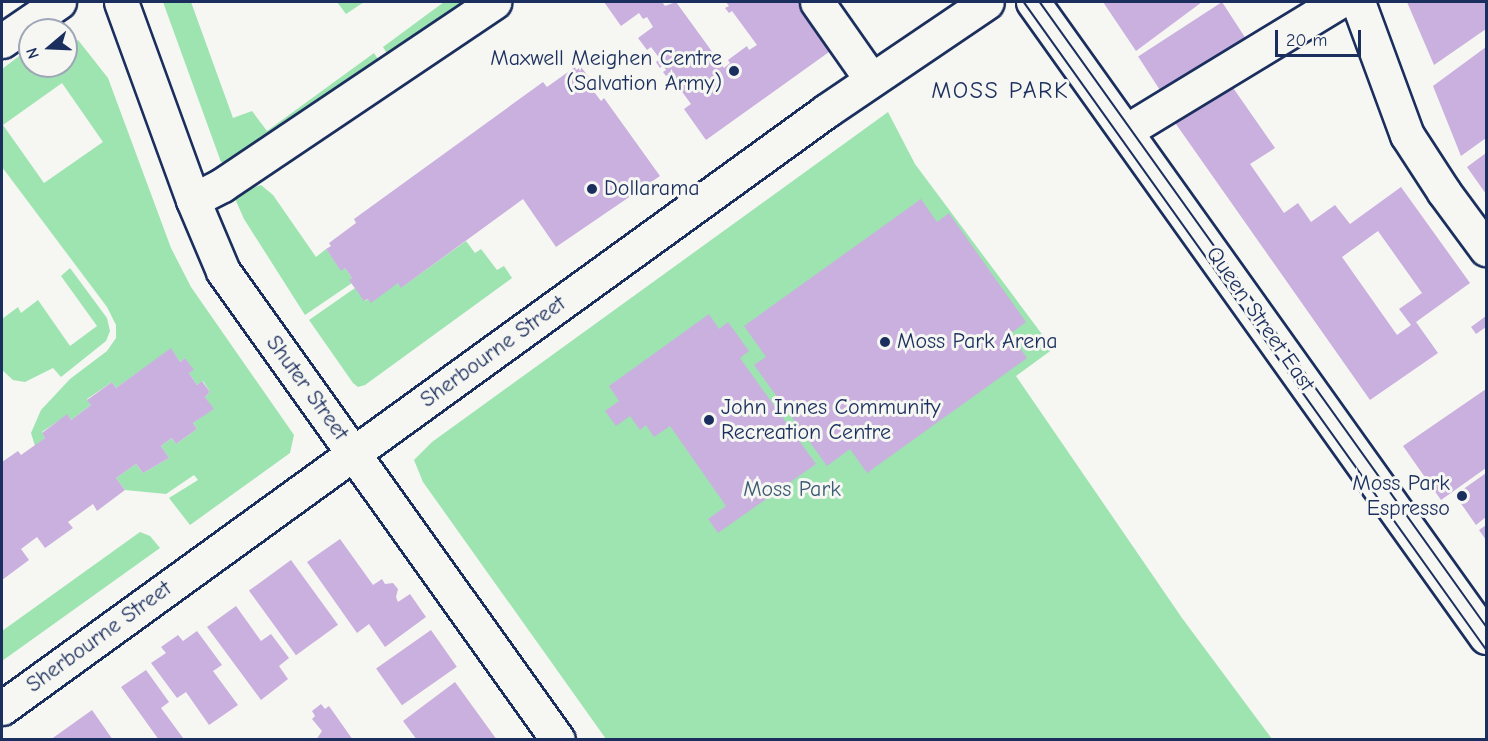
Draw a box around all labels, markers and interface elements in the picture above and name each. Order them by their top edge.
north arrow [18,18,78,78]
scale bar [1278,18,1364,56]
text: 20 m [1286,30,1327,51]
text: N [23,45,43,61]
place label: Maxwell Meighen Centre (Salvation Army) [490,45,722,96]
marker: Maxwell Meighen Centre (Salvation Army) [727,64,741,78]
district label: MOSS PARK [931,77,1069,105]
place label: Dollarama [604,176,700,202]
marker: Dollarama [585,182,599,196]
street label: Queen Street East [1200,241,1320,397]
street label: Sherbourne Street [415,291,571,413]
place label: Moss Park Arena [897,329,1058,355]
street label: Shuter Street [260,330,354,446]
marker: Moss Park Arena [878,335,892,349]
place label: John Innes Community Recreation Centre [721,394,941,446]
marker: John Innes Community Recreation Centre [702,413,716,427]
place label: Moss Park Espresso [1352,470,1450,522]
park label: Moss Park [743,477,841,503]
marker: Moss Park Espresso [1455,489,1469,503]
street label: Sherbourne Street [21,576,177,698]

